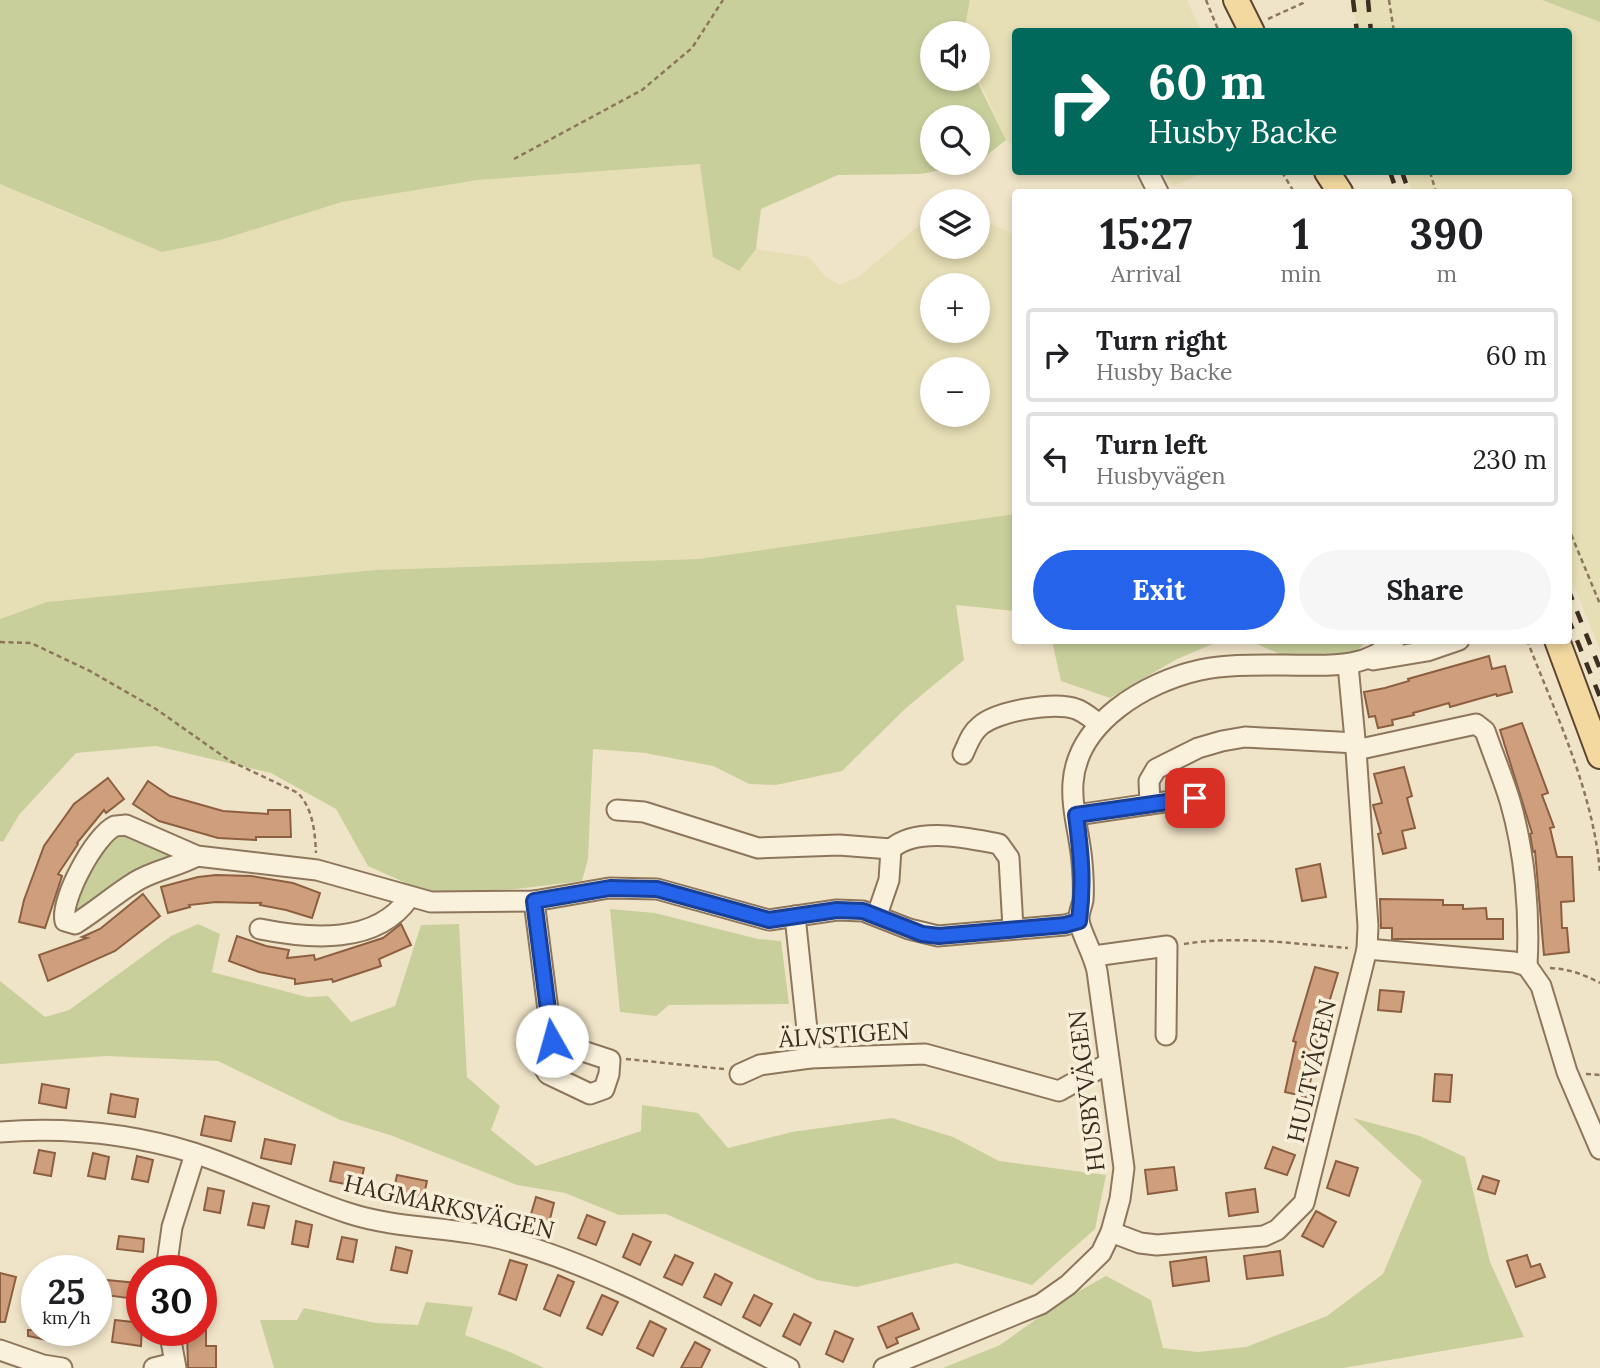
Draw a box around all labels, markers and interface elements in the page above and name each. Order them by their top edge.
map controls [920,21,990,427]
button: sound [920,21,990,91]
text: 60 m [1148,50,1265,112]
icon: right [1033,56,1124,147]
button: search [920,105,990,175]
text: Husby Backe [1148,111,1338,152]
button: layers [920,189,990,259]
text: 15:27 [1100,207,1192,261]
text: 1 [1292,207,1309,261]
text: 390 [1409,207,1484,261]
text: Arrival [1111,259,1181,288]
text: min [1280,259,1321,288]
text: m [1436,259,1457,288]
button: + [920,273,990,343]
text: Turn right [1096,324,1227,357]
icon: right [1037,336,1075,374]
text: 60 m [1486,339,1547,372]
button: − [920,357,990,427]
text: Husby Backe [1096,357,1232,386]
text: Turn left [1096,428,1207,461]
icon: left [1037,440,1075,478]
text: 230 m [1473,443,1547,476]
text: Husbyvägen [1096,461,1226,490]
button: Exit [1033,550,1285,630]
button: Share [1299,550,1551,630]
pin [1165,768,1225,828]
icon: arrive [1176,779,1214,817]
street label: HULTVÄGEN [1280,996,1343,1146]
position arrow [515,1004,589,1078]
street label: HUSBYVÄGEN [1061,1009,1112,1173]
street label: ÄLVSTIGEN [776,1014,910,1055]
street label: HAGMARKSVÄGEN [341,1167,557,1246]
speed limit sign: 30 [126,1255,217,1346]
text: 25 [48,1269,85,1314]
text: km/h [42,1306,91,1329]

